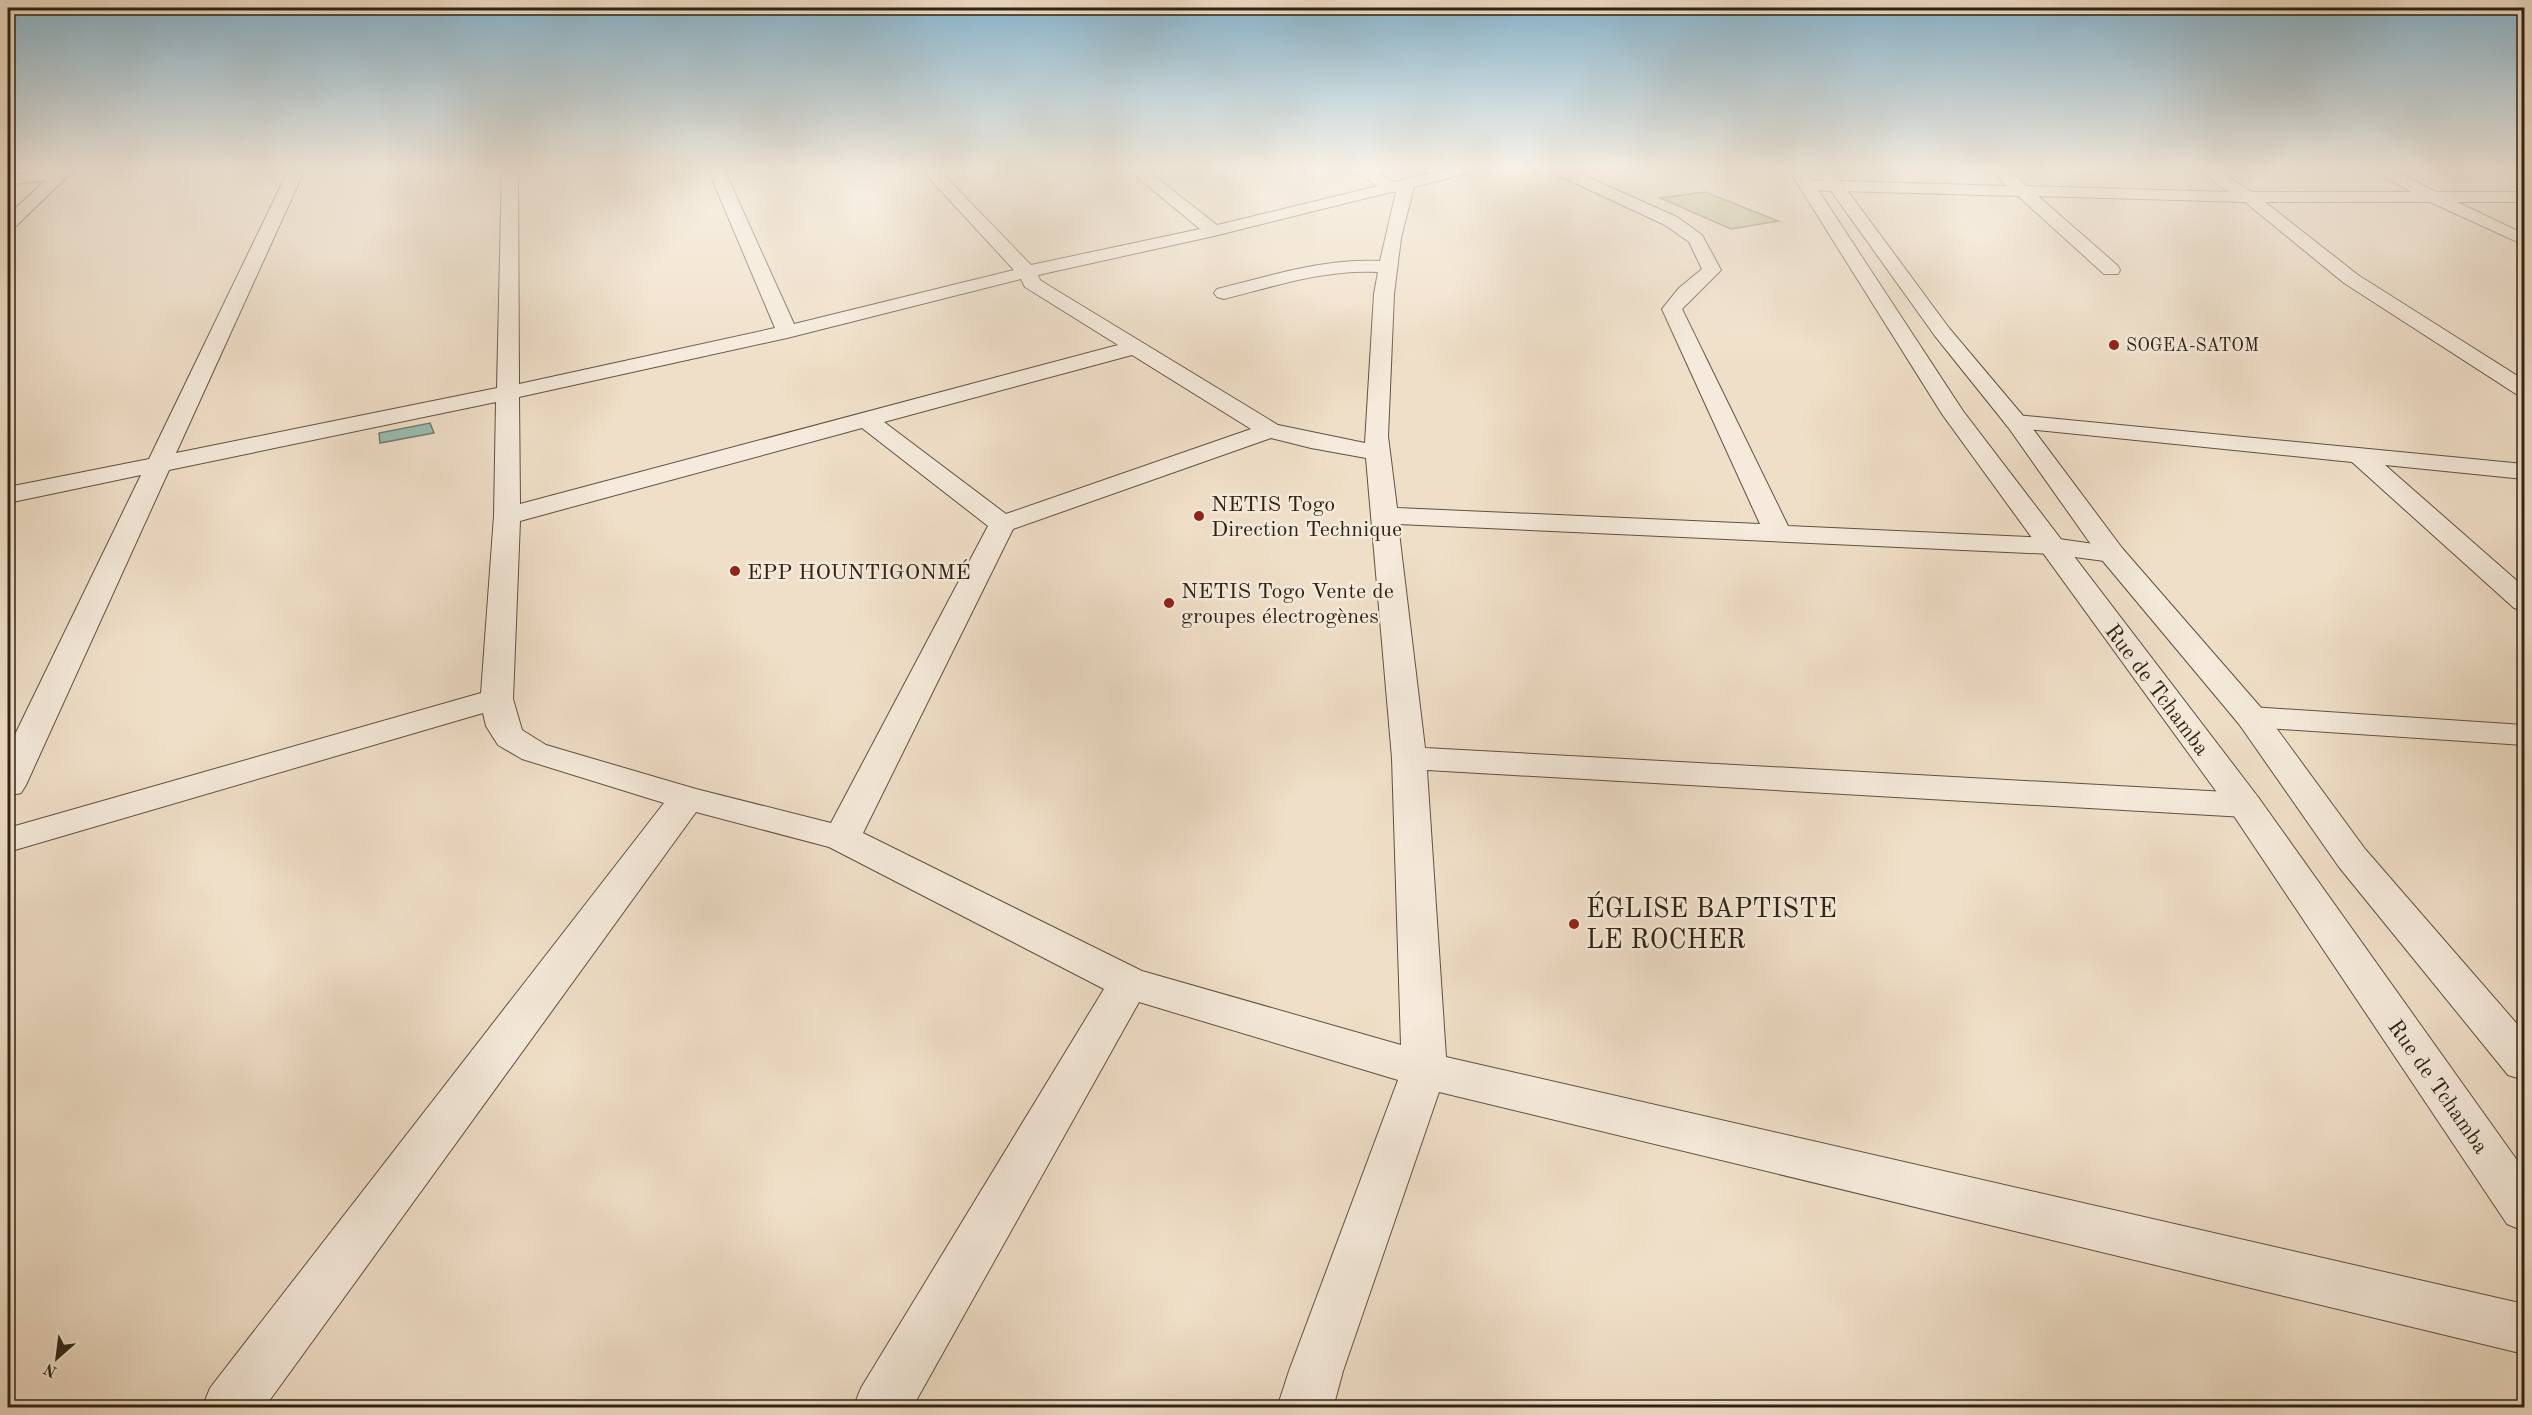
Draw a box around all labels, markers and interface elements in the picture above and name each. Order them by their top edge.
place label: SOGEA-SATOM [2126,337,2259,355]
marker: SOGEA-SATOM [2107,338,2121,352]
place label: NETIS Togo Direction Technique [1211,494,1402,541]
marker: NETIS Togo Direction Technique [1192,509,1206,523]
place label: EPP HOUNTIGONMÉ [747,559,971,584]
marker: EPP HOUNTIGONMÉ [728,564,742,578]
place label: NETIS Togo Vente de groupes électrogènes [1181,581,1394,628]
marker: NETIS Togo Vente de groupes électrogènes [1162,596,1176,610]
street label: Rue de Tchamba [2100,621,2213,760]
place label: ÉGLISE BAPTISTE LE ROCHER [1586,891,1837,954]
marker: ÉGLISE BAPTISTE LE ROCHER [1567,917,1581,931]
street label: Rue de Tchamba [2383,1016,2492,1158]
north arrow [27,1328,87,1388]
text: N [41,1359,60,1379]

